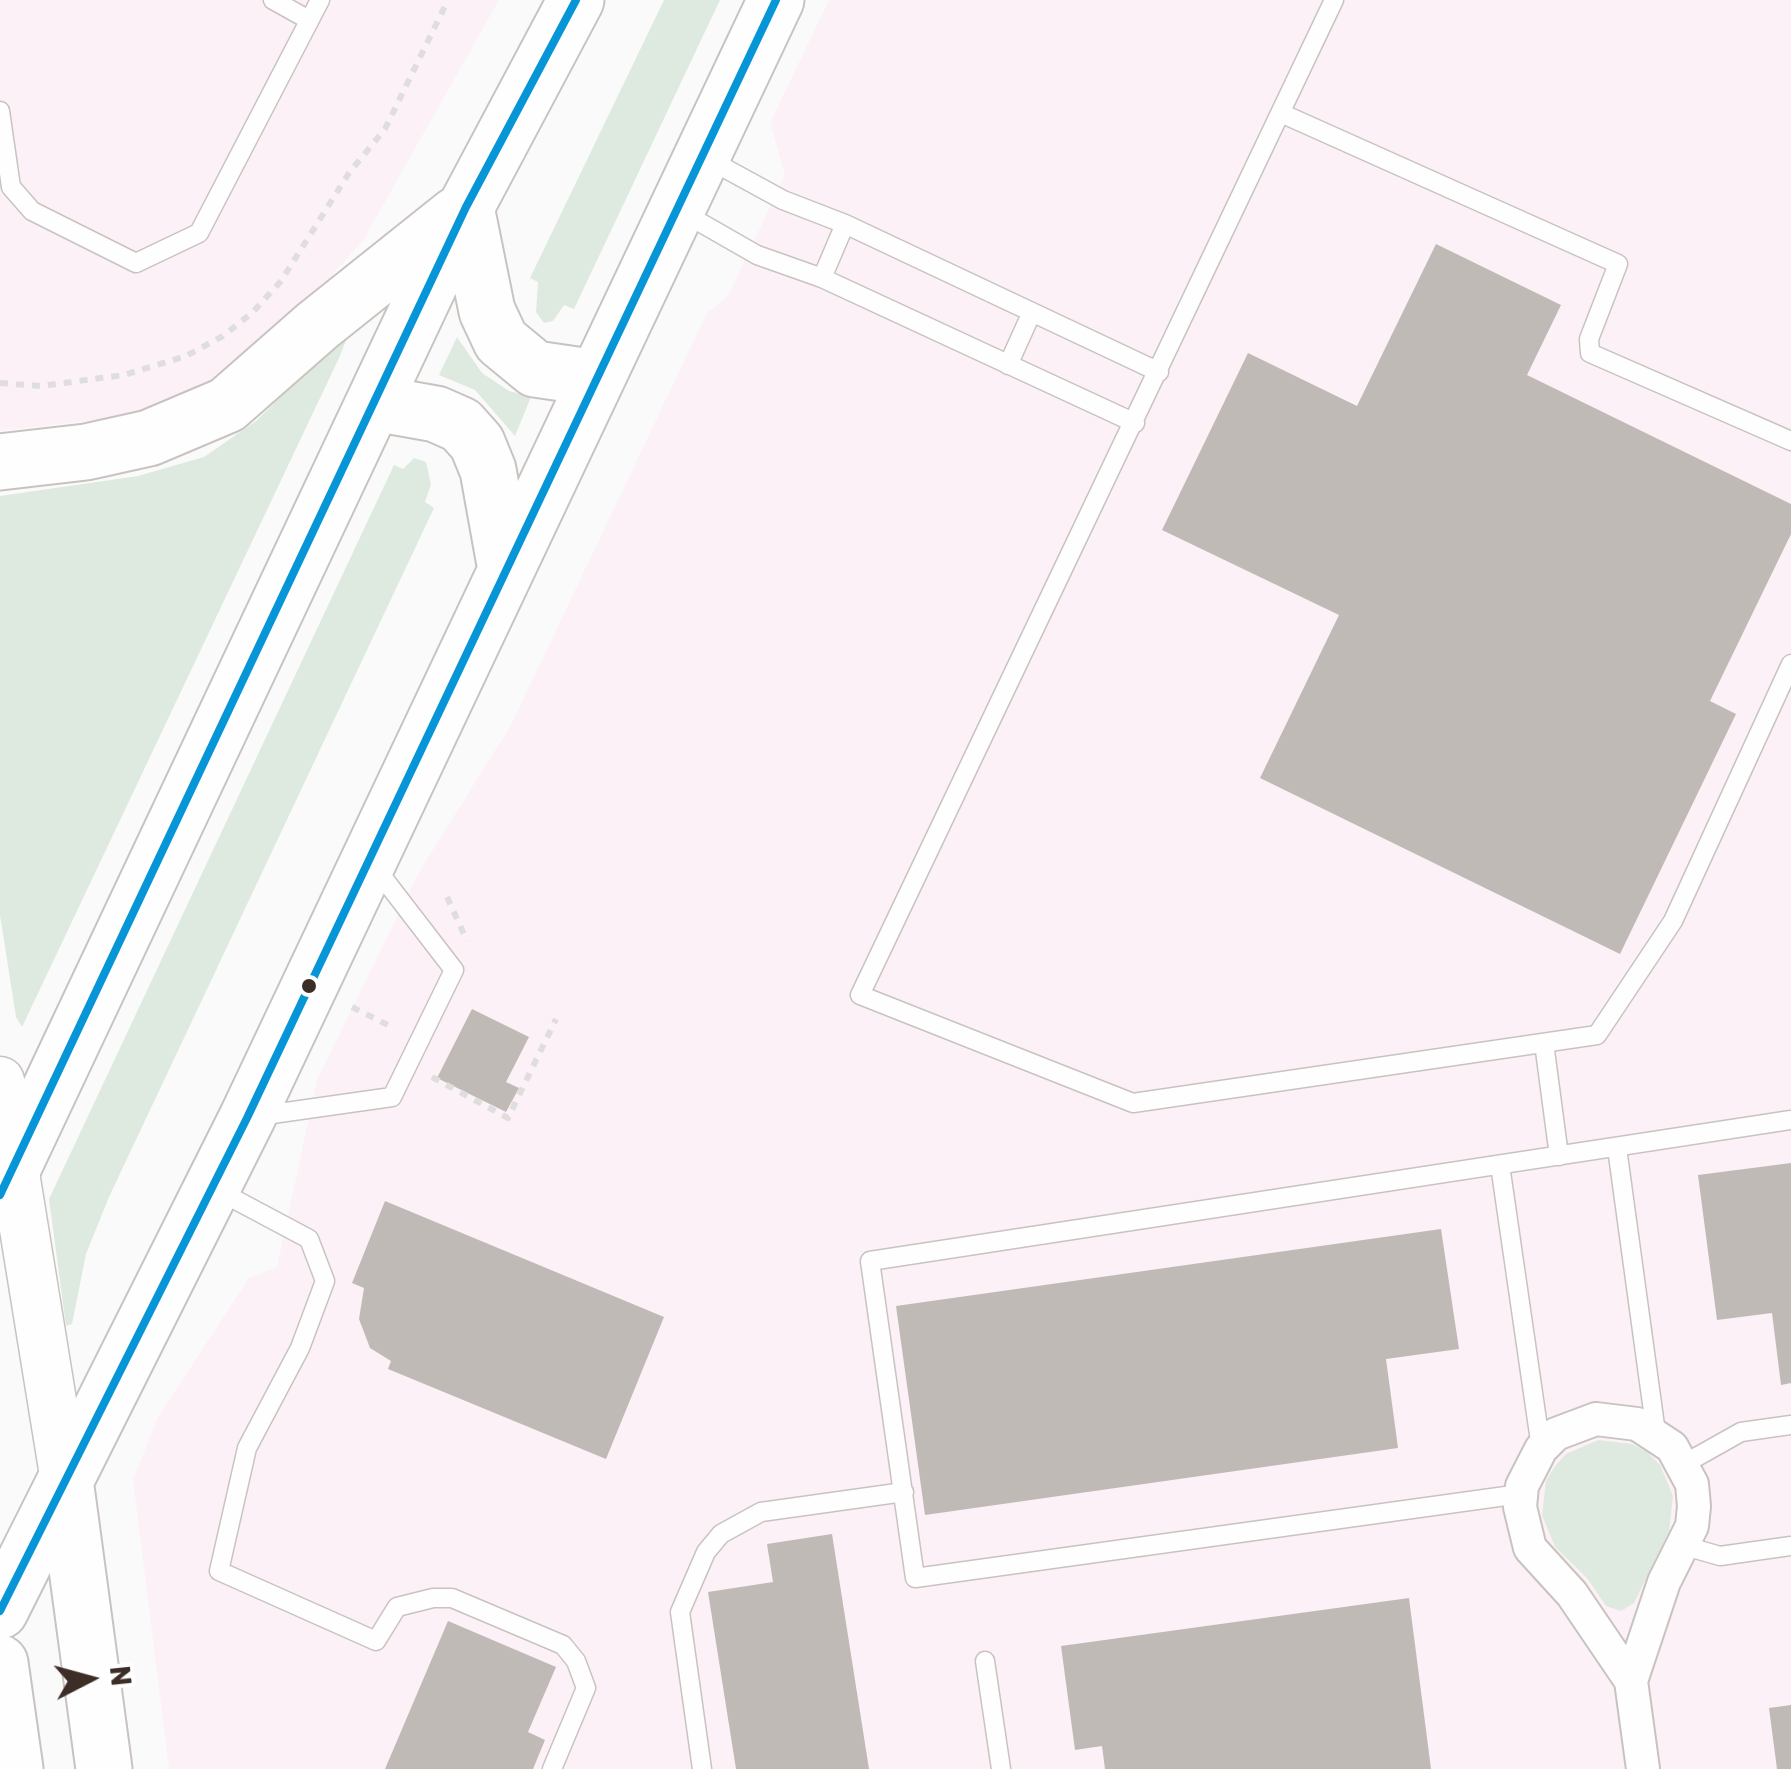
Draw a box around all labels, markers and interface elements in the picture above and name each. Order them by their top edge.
unlabelled marker [299,976,319,996]
north arrow [40,1629,140,1729]
text: N [103,1664,138,1688]

